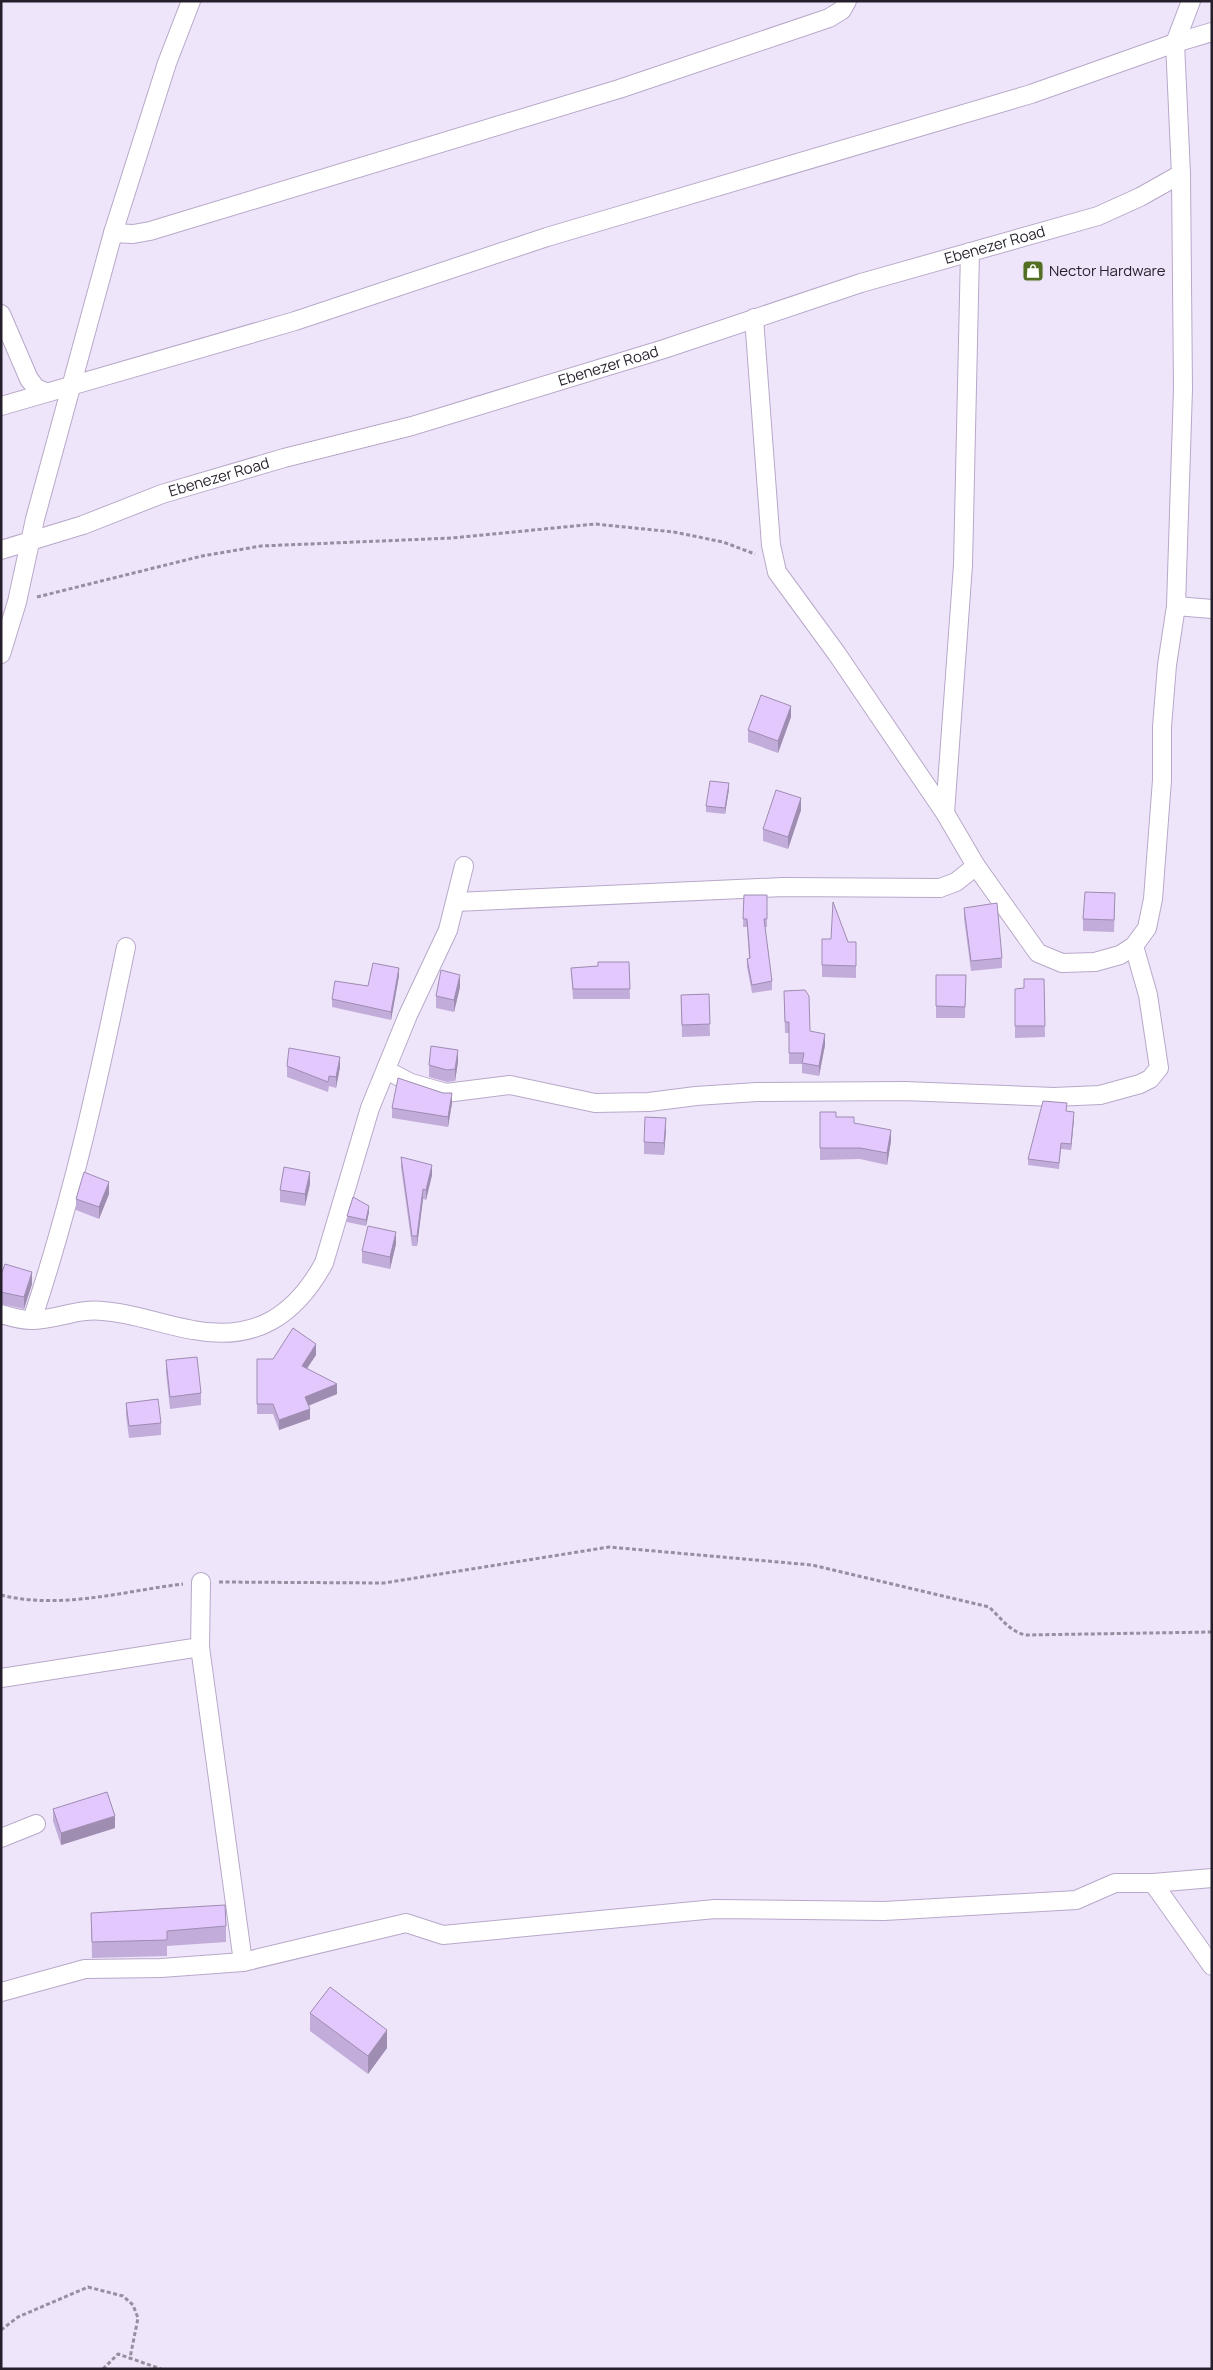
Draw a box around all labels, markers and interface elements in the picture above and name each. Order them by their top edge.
street label: Ebenezer Road [942,220,1047,269]
shop icon: Nector Hardware [1021,259,1045,283]
place label: Nector Hardware [1049,260,1166,281]
street label: Ebenezer Road [555,340,661,391]
street label: Ebenezer Road [166,452,272,501]

